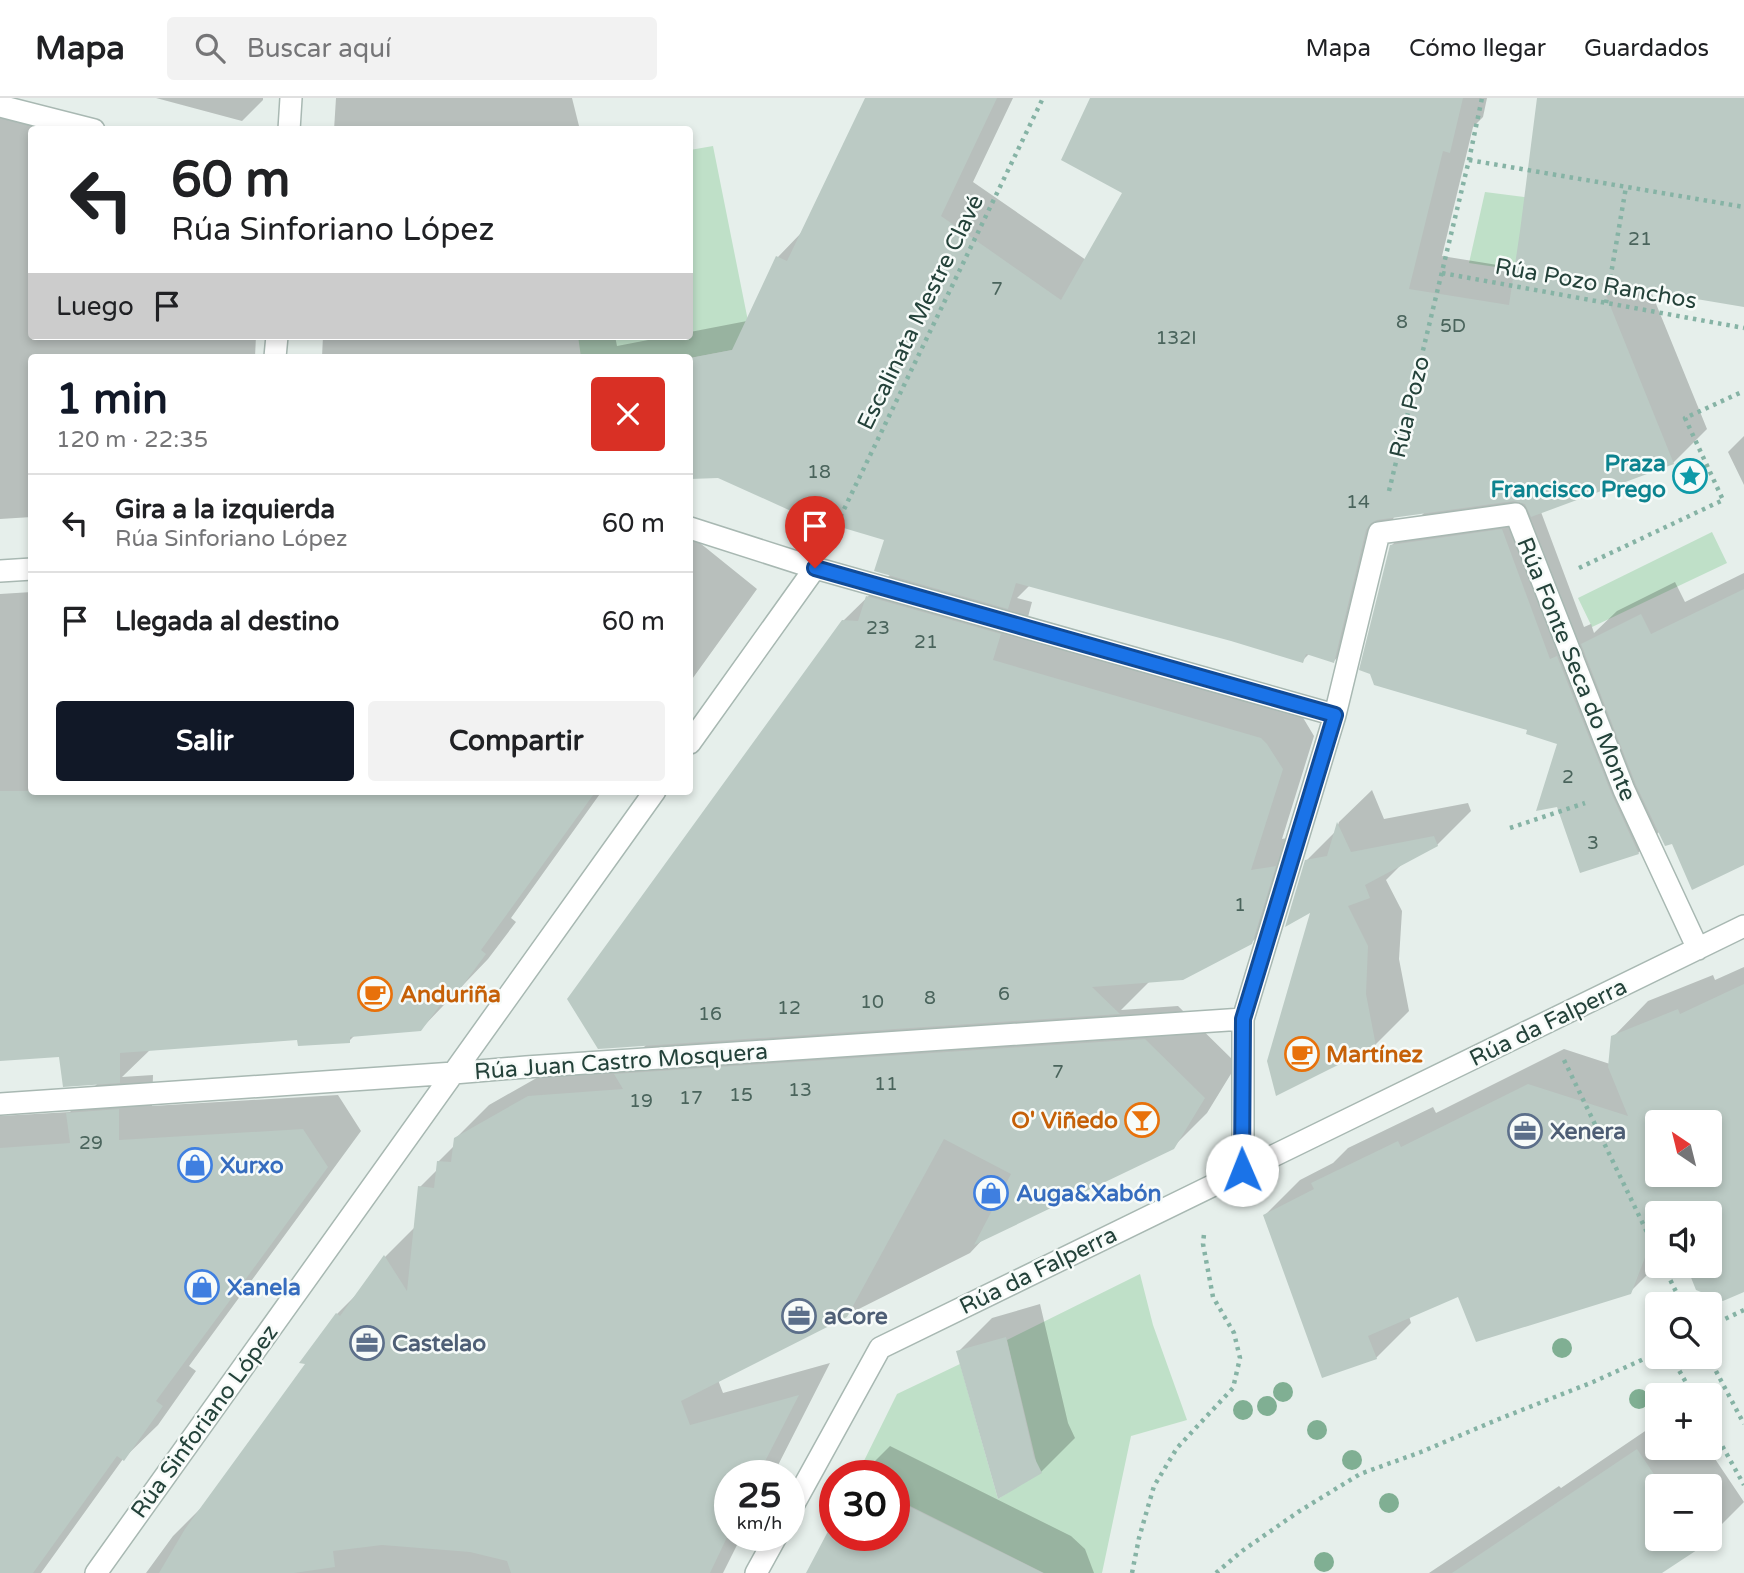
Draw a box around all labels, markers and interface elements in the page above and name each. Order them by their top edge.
search box [167,17,657,80]
text: Mapa [35,29,125,68]
icon: search [191,29,229,67]
text: Buscar aquí [247,33,391,64]
text: Mapa [1306,34,1371,63]
text: Cómo llegar [1409,34,1546,63]
text: Guardados [1584,34,1709,63]
text: 60 m [171,151,290,210]
icon: left [56,154,147,245]
street label: Escalinata Mestre Clavé [852,190,990,435]
text: Rúa Sinforiano López [171,211,494,249]
house number: 21 [1628,228,1652,250]
street label: Rúa Pozo Ranchos [1493,252,1699,316]
house number: 7 [991,278,1003,300]
icon: arrive [148,287,186,325]
text: Luego [56,291,134,322]
house number: 8 [1396,311,1408,333]
house number: 5D [1440,315,1466,337]
house number: 132I [1155,327,1197,349]
street label: Rúa Pozo [1384,353,1436,461]
text: 1 min [56,374,168,425]
button: close [591,377,665,451]
text: 120 m · 22:35 [56,426,208,454]
place label: Praza Francisco Prego [1490,450,1666,504]
place icon: Praza Francisco Prego [1671,457,1709,495]
house number: 18 [807,461,831,483]
house number: 14 [1346,491,1370,513]
text: Gira a la izquierda [115,494,335,525]
pin [785,496,845,568]
icon: left [56,504,94,542]
icon: arrive [796,507,834,545]
text: 60 m [602,508,665,539]
text: Rúa Sinforiano López [115,525,347,553]
street label: Rúa Fonte Seca do Monte [1510,533,1642,805]
icon: arrive [56,602,94,640]
text: Llegada al destino [115,606,339,637]
text: 60 m [602,606,665,637]
house number: 23 [866,617,890,639]
house number: 21 [914,631,938,653]
button: Salir [56,701,354,781]
button: Compartir [368,701,665,781]
house number: 2 [1562,766,1574,788]
house number: 3 [1587,832,1599,854]
house number: 1 [1234,894,1246,916]
street label: Rúa da Falperra [1465,973,1632,1073]
cafe icon: Anduriña [356,975,394,1013]
place label: Anduriña [400,981,501,1009]
house number: 6 [998,983,1010,1005]
house number: 8 [924,987,936,1009]
house number: 10 [860,991,884,1013]
house number: 12 [777,997,801,1019]
house number: 16 [698,1003,722,1025]
cafe icon: Martínez [1283,1035,1321,1073]
street label: Rúa Juan Castro Mosquera [473,1038,769,1086]
place label: Martínez [1326,1041,1423,1069]
house number: 7 [1052,1061,1064,1083]
house number: 11 [874,1073,898,1095]
house number: 13 [788,1079,812,1101]
house number: 15 [729,1084,753,1106]
house number: 17 [679,1087,703,1109]
house number: 19 [629,1090,653,1112]
bar icon: O' Viñedo [1123,1101,1161,1139]
place label: O' Viñedo [1011,1107,1118,1135]
north arrow [1645,1110,1722,1186]
map controls [1645,1110,1722,1551]
office icon: Xenera [1506,1112,1544,1150]
place label: Xenera [1550,1118,1626,1146]
house number: 29 [79,1132,103,1154]
position arrow [1205,1133,1279,1207]
shop icon: Xurxo [176,1146,214,1184]
place label: Xurxo [220,1152,284,1180]
shop icon: Auga&Xabón [972,1174,1010,1212]
place label: Auga&Xabón [1016,1180,1162,1208]
button: sound [1645,1201,1722,1278]
street label: Rúa da Falperra [955,1221,1122,1321]
shop icon: Xanela [183,1268,221,1306]
place label: Xanela [227,1274,301,1302]
button: search [1645,1292,1722,1369]
office icon: aCore [780,1297,818,1335]
place label: aCore [824,1303,888,1331]
street label: Rúa Sinforiano López [125,1319,284,1524]
office icon: Castelao [348,1324,386,1362]
place label: Castelao [392,1330,486,1358]
button: + [1645,1383,1722,1460]
speed limit sign: 30 [819,1460,910,1551]
button: − [1645,1474,1722,1551]
text: 25 [738,1475,781,1517]
text: km/h [737,1512,782,1534]

